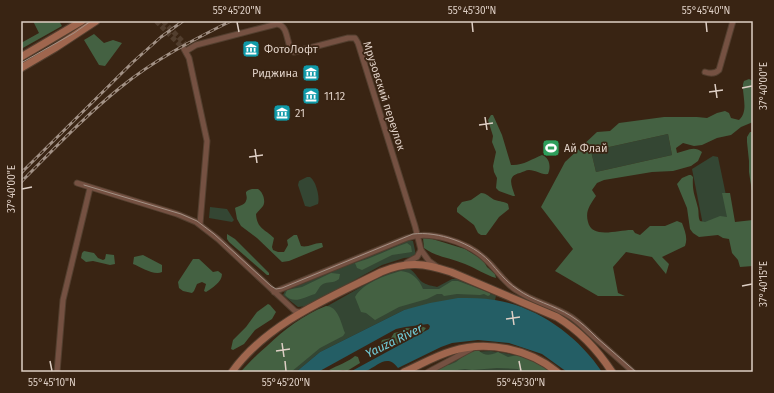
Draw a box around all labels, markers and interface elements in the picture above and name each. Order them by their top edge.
text: 55°45'20"N [213,5,261,17]
text: 55°45'30"N [448,5,496,17]
text: 55°45'40"N [682,5,730,17]
museum icon: ФотоЛофт [241,39,261,59]
street label: Мрузовский переулок [360,40,408,153]
place label: ФотоЛофт [264,43,318,56]
text: 37°40'00"E [758,62,770,110]
museum icon: Риджина [301,63,321,83]
place label: Риджина [252,67,298,80]
museum icon: 11.12 [301,86,321,106]
place label: 11.12 [324,90,345,103]
museum icon: 21 [272,103,292,123]
place label: 21 [295,107,305,120]
sports icon: Ай Флай [541,138,561,158]
place label: Ай Флай [564,142,608,155]
text: 37°40'00"E [6,165,18,213]
text: 37°40'15"E [758,261,770,307]
water label: Yauza River [363,321,425,361]
text: 55°45'10"N [28,377,76,389]
text: 55°45'20"N [262,377,310,389]
text: 55°45'30"N [497,377,545,389]

